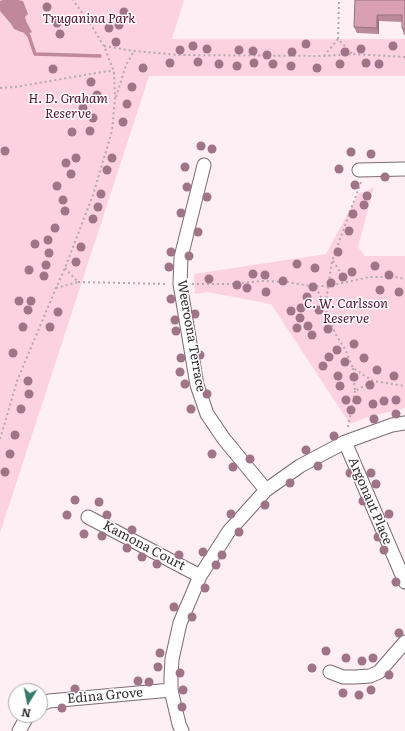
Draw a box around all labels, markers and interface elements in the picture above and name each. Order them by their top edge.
park label: Truganina Park [43,11,135,27]
park label: H. D. Graham Reserve [28,91,108,122]
street label: Weeroona Terrace [173,279,209,393]
park label: C. W. Carlsson Reserve [304,296,388,327]
street label: Argonaut Place [345,455,395,547]
street label: Kamona Court [100,518,188,574]
north arrow [8,683,48,723]
street label: Edina Grove [66,685,144,707]
text: N [20,705,32,723]

